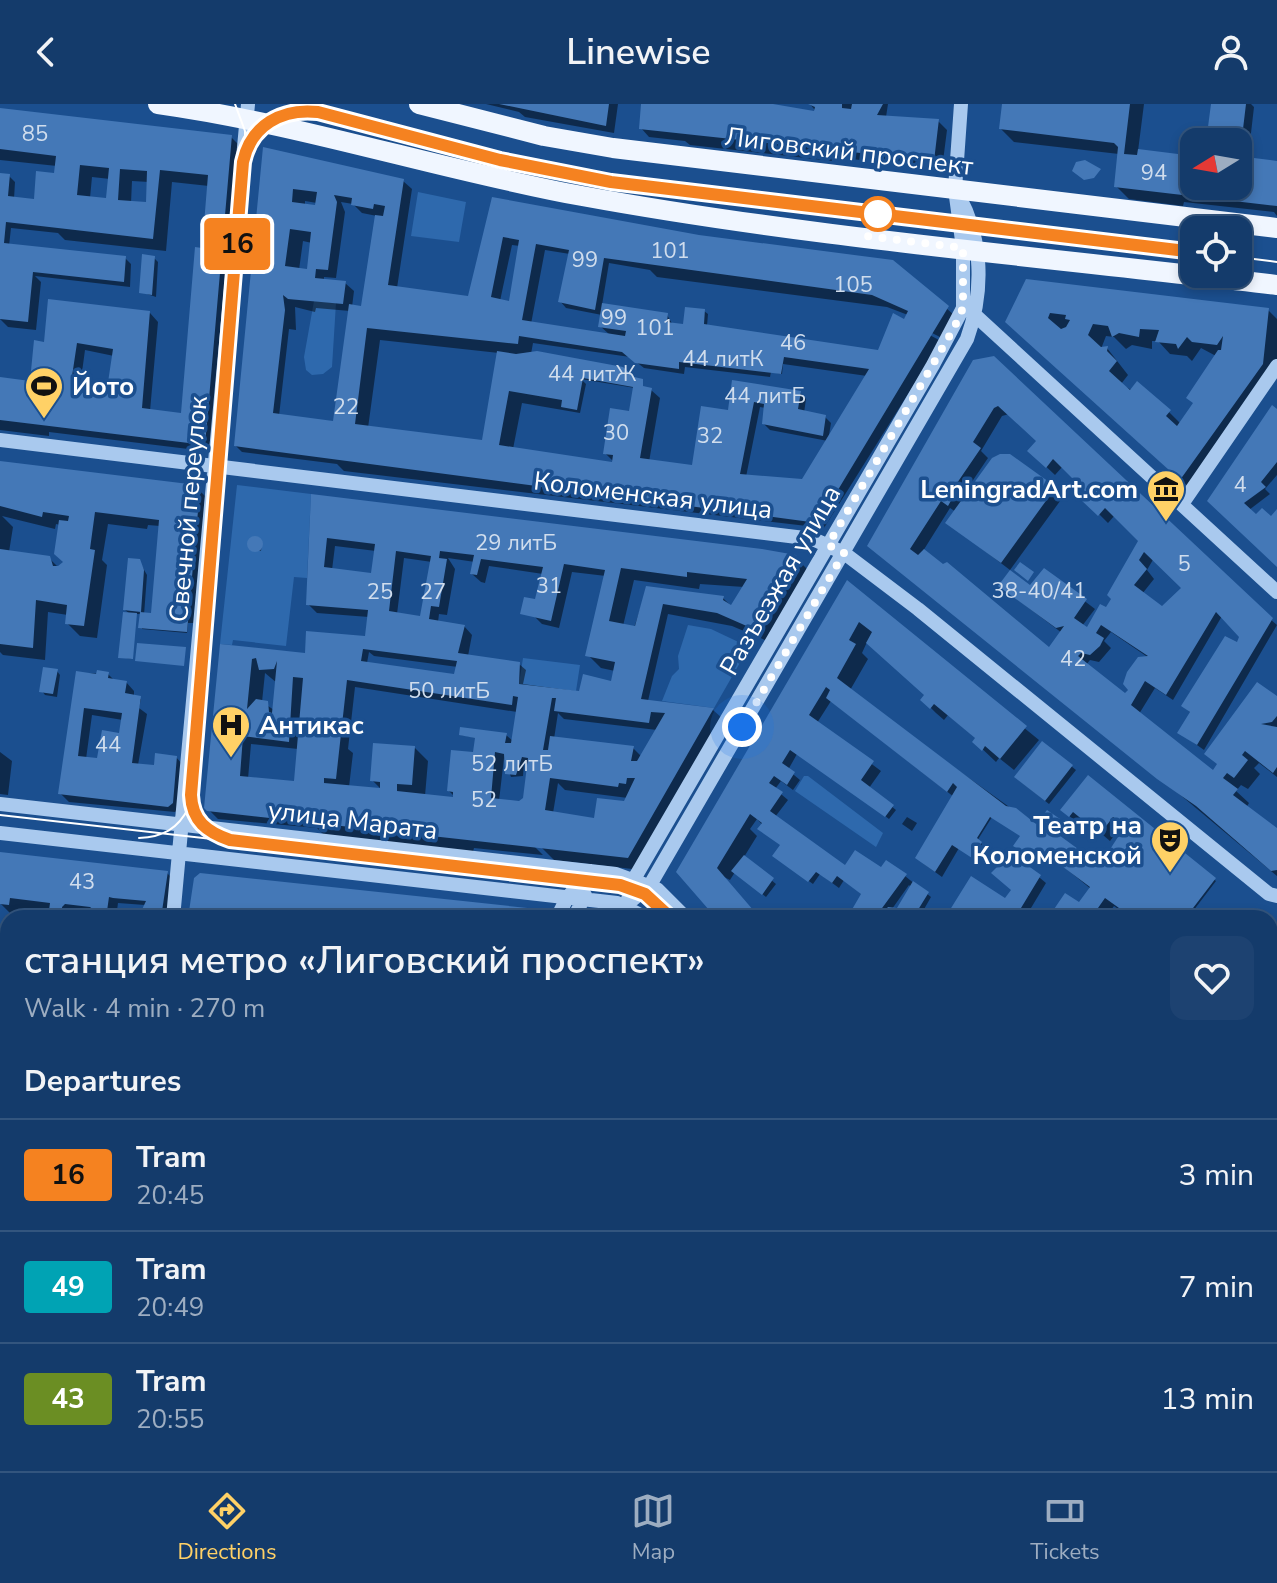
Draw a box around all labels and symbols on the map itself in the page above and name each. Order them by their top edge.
house number: 85 [22,119,48,149]
street label: Лиговский проспект [723,119,976,184]
north arrow [1180,128,1252,200]
house number: 94 [1141,158,1167,188]
unlabelled marker [861,197,895,231]
line badge: 16 [201,218,273,270]
house number: 101 [650,236,690,266]
house number: 99 [572,245,598,275]
house number: 105 [833,270,873,300]
house number: 99 [601,303,627,333]
house number: 101 [635,313,675,343]
house number: 46 [780,328,806,358]
house number: 44 литК [682,344,764,374]
house number: 44 литЖ [548,359,637,389]
sports icon: Йото [23,365,65,420]
place label: Йото [72,369,134,404]
house number: 44 литБ [724,381,806,411]
house number: 22 [333,392,359,422]
street label: Свечной переулок [161,394,216,624]
house number: 30 [603,418,629,448]
house number: 32 [697,421,723,451]
street label: Коломенская улица [532,463,774,528]
museum icon: LeningradArt.com [1145,468,1187,523]
house number: 4 [1233,470,1247,500]
place label: LeningradArt.com [920,472,1138,507]
street label: Разъезжая улица [712,479,849,682]
house number: 29 литБ [475,528,557,558]
house number: 5 [1177,549,1191,579]
house number: 31 [536,571,562,601]
house number: 38-40/41 [992,576,1086,606]
house number: 25 [367,577,393,607]
house number: 27 [420,577,446,607]
house number: 42 [1060,644,1086,674]
house number: 50 литБ [408,676,490,706]
hospital icon: Антикас [210,704,252,759]
your location [722,707,762,747]
place label: Антикас [259,708,364,743]
house number: 44 [95,730,121,760]
house number: 52 литБ [471,749,553,779]
house number: 52 [471,785,497,815]
street label: улица Марата [266,793,440,848]
place label: Театр на Коломенской [972,808,1142,873]
theatre icon: Театр на Коломенской [1149,819,1191,874]
house number: 43 [69,867,95,897]

